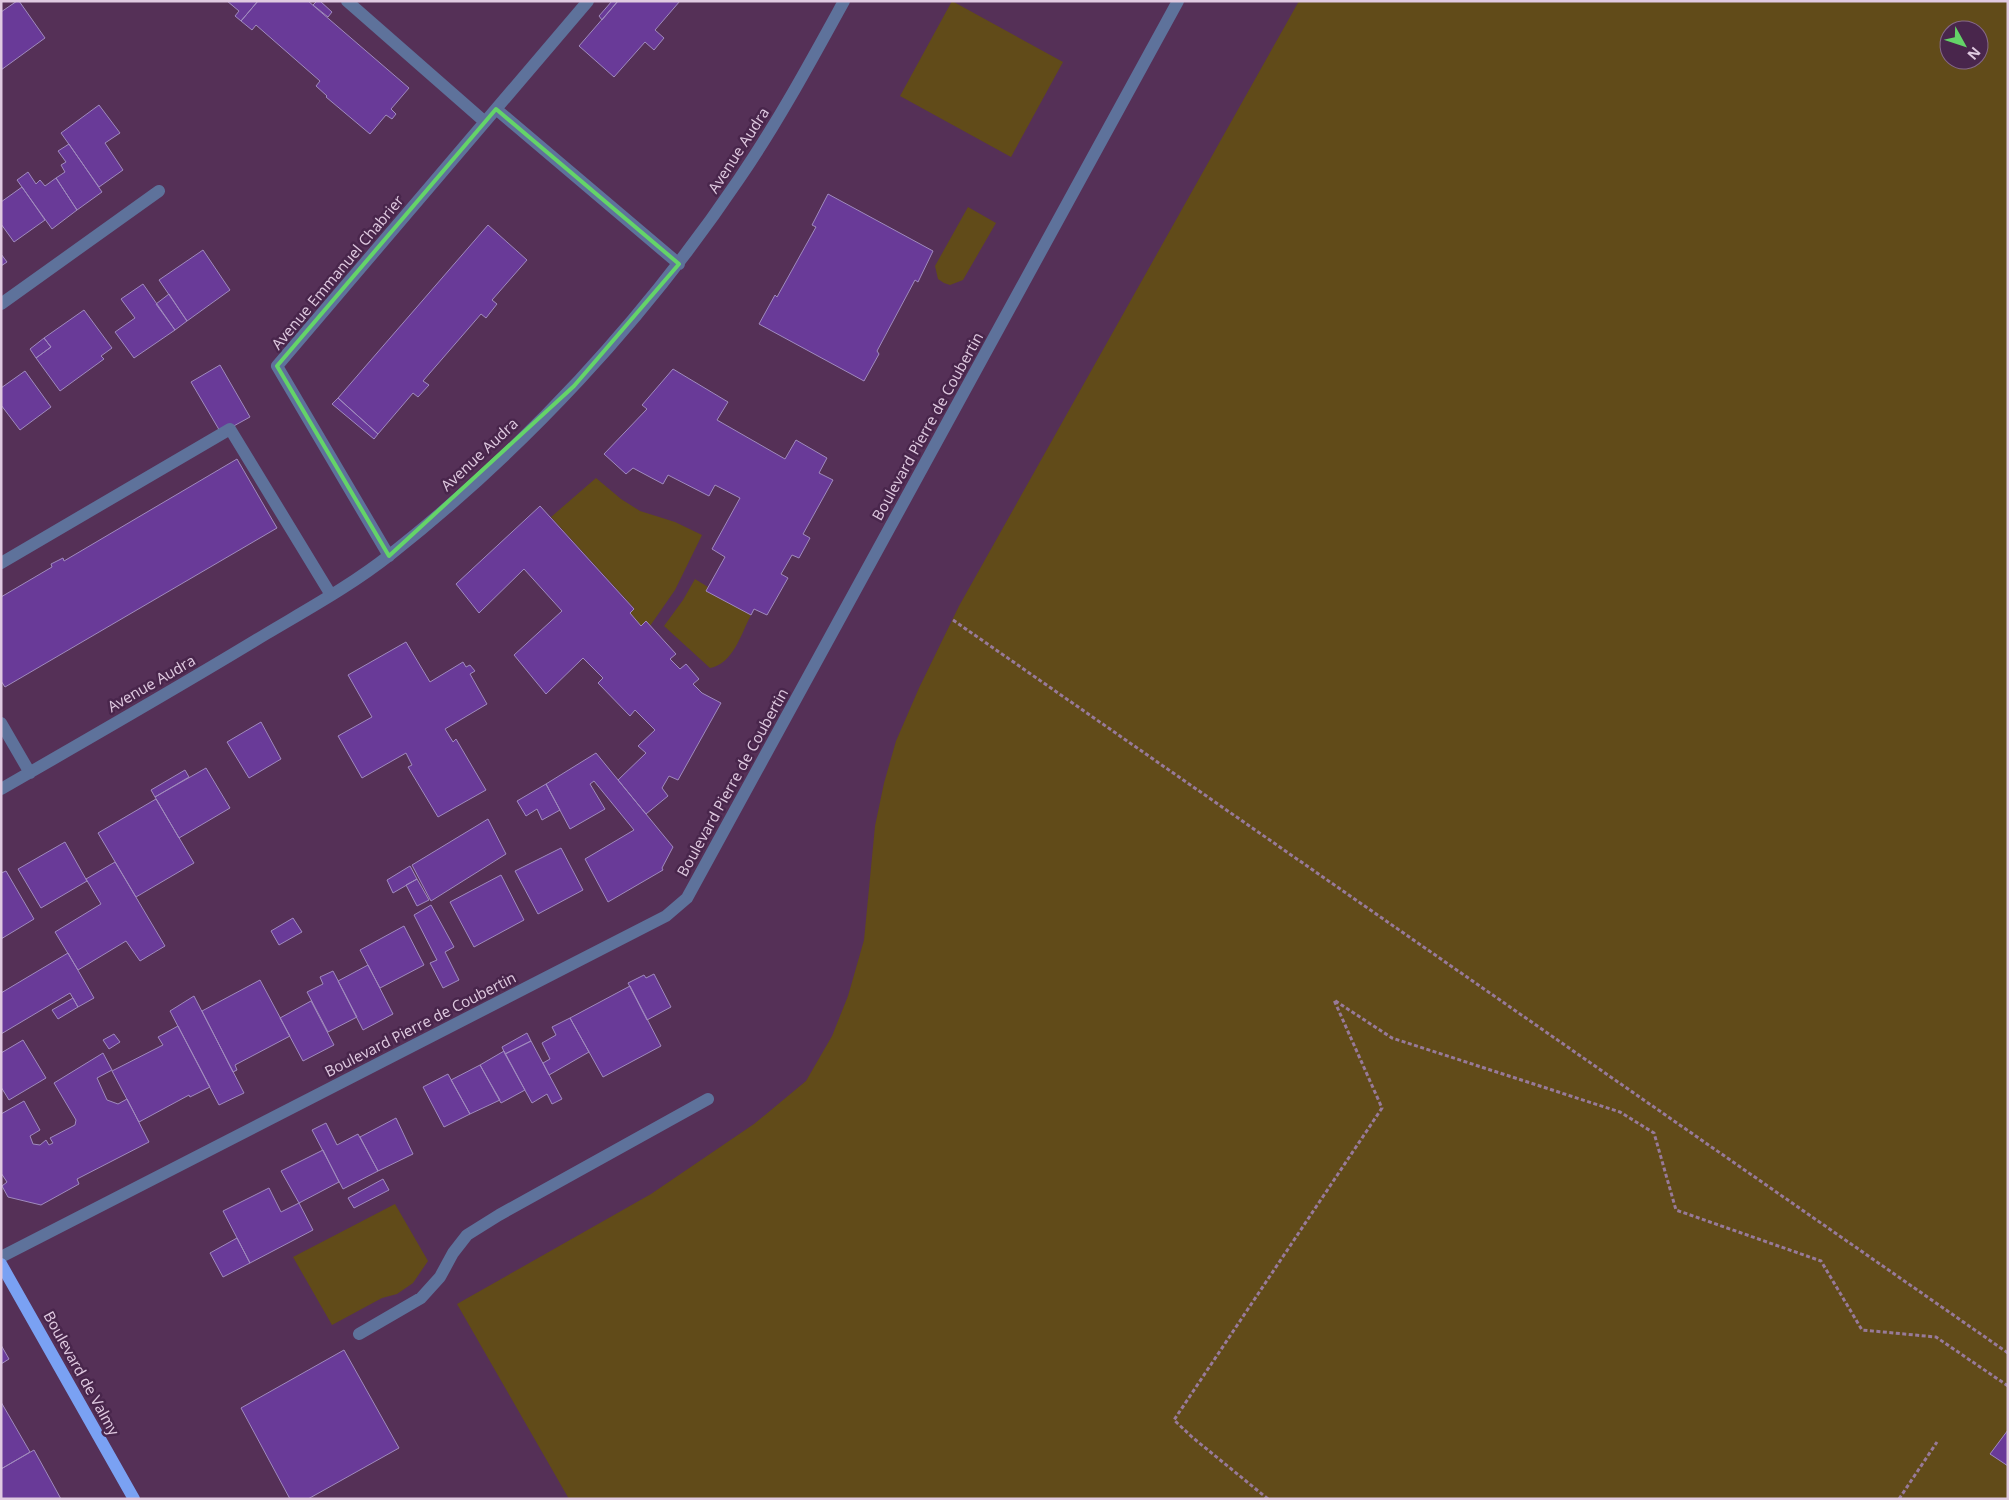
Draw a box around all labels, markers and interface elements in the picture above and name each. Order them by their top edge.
north arrow [1939,20,1989,70]
text: N [1963,43,1985,64]
street label: Avenue Audra [703,103,773,197]
street label: Avenue Emmanuel Chabrier [266,191,408,353]
street label: Boulevard Pierre de Coubertin [867,328,987,524]
street label: Avenue Audra [436,413,522,495]
street label: Avenue Audra [103,650,199,716]
street label: Boulevard Pierre de Coubertin [672,684,792,880]
street label: Boulevard Pierre de Coubertin [321,967,519,1081]
street label: Boulevard de Valmy [40,1307,125,1439]

